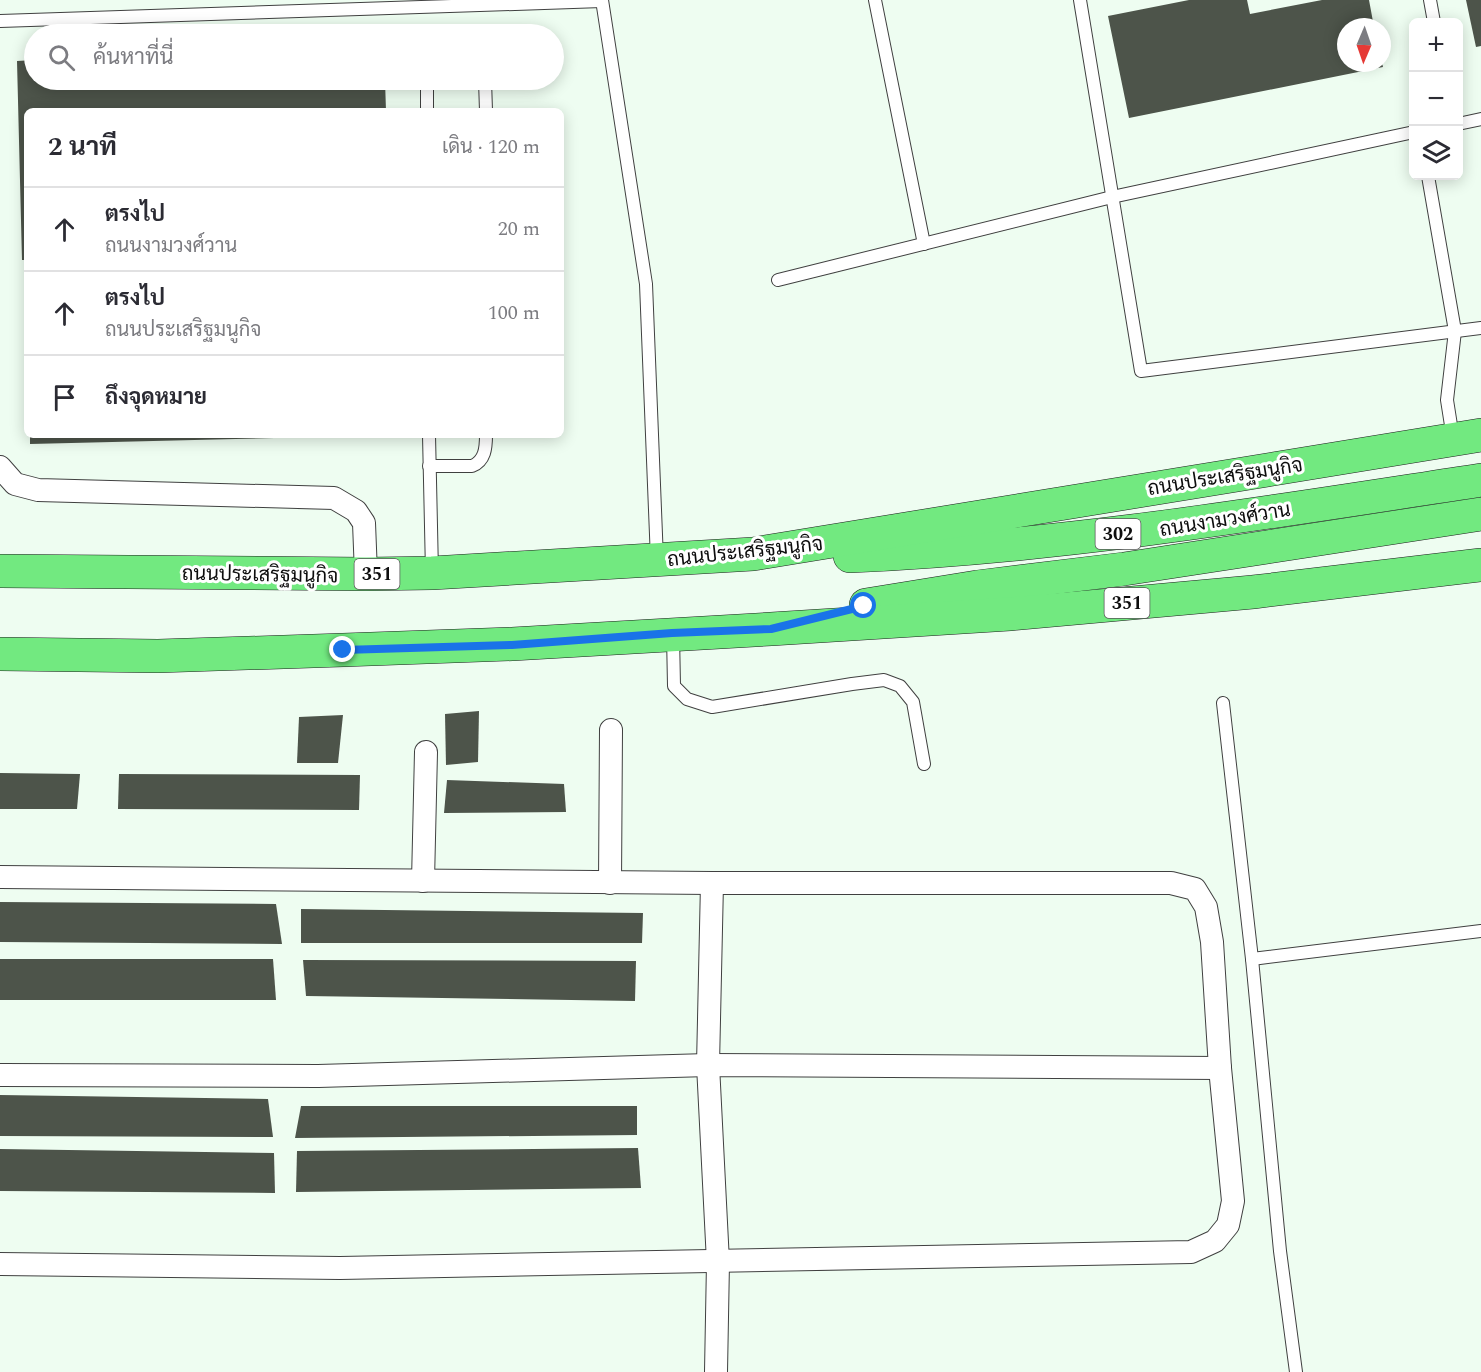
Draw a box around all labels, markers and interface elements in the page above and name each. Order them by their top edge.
north arrow [1337,18,1391,72]
map controls [1409,18,1463,180]
button: + [1409,18,1463,72]
search box [24,24,564,90]
icon: search [45,41,78,74]
text: ค้นหาที่นี่ [93,41,173,74]
button: − [1409,72,1463,126]
button: layers [1409,126,1463,180]
text: 2 นาที [48,127,117,167]
text: เดิน · 120 m [442,132,540,162]
text: ตรงไป [105,198,165,231]
icon: ahead [48,213,81,246]
text: 20 m [498,214,540,244]
text: ถนนงามวงศ์วาน [105,231,237,261]
text: ตรงไป [105,282,165,315]
icon: ahead [48,297,81,330]
text: 100 m [488,298,540,328]
text: ถนนประเสริฐมนูกิจ [105,315,261,345]
icon: arrive [48,381,81,414]
text: ถึงจุดหมาย [105,381,207,414]
street label: ถนนประเสริฐมนูกิจ [1146,450,1305,504]
street label: ถนนงามวงศ์วาน [1158,495,1293,545]
road number: 302 [1096,519,1140,549]
street label: ถนนประเสริฐมนูกิจ [666,529,824,575]
street label: ถนนประเสริฐมนูกิจ [181,559,338,591]
road number: 351 [354,559,400,589]
road number: 351 [1104,588,1150,618]
route start [850,592,876,618]
route end [329,636,355,662]

